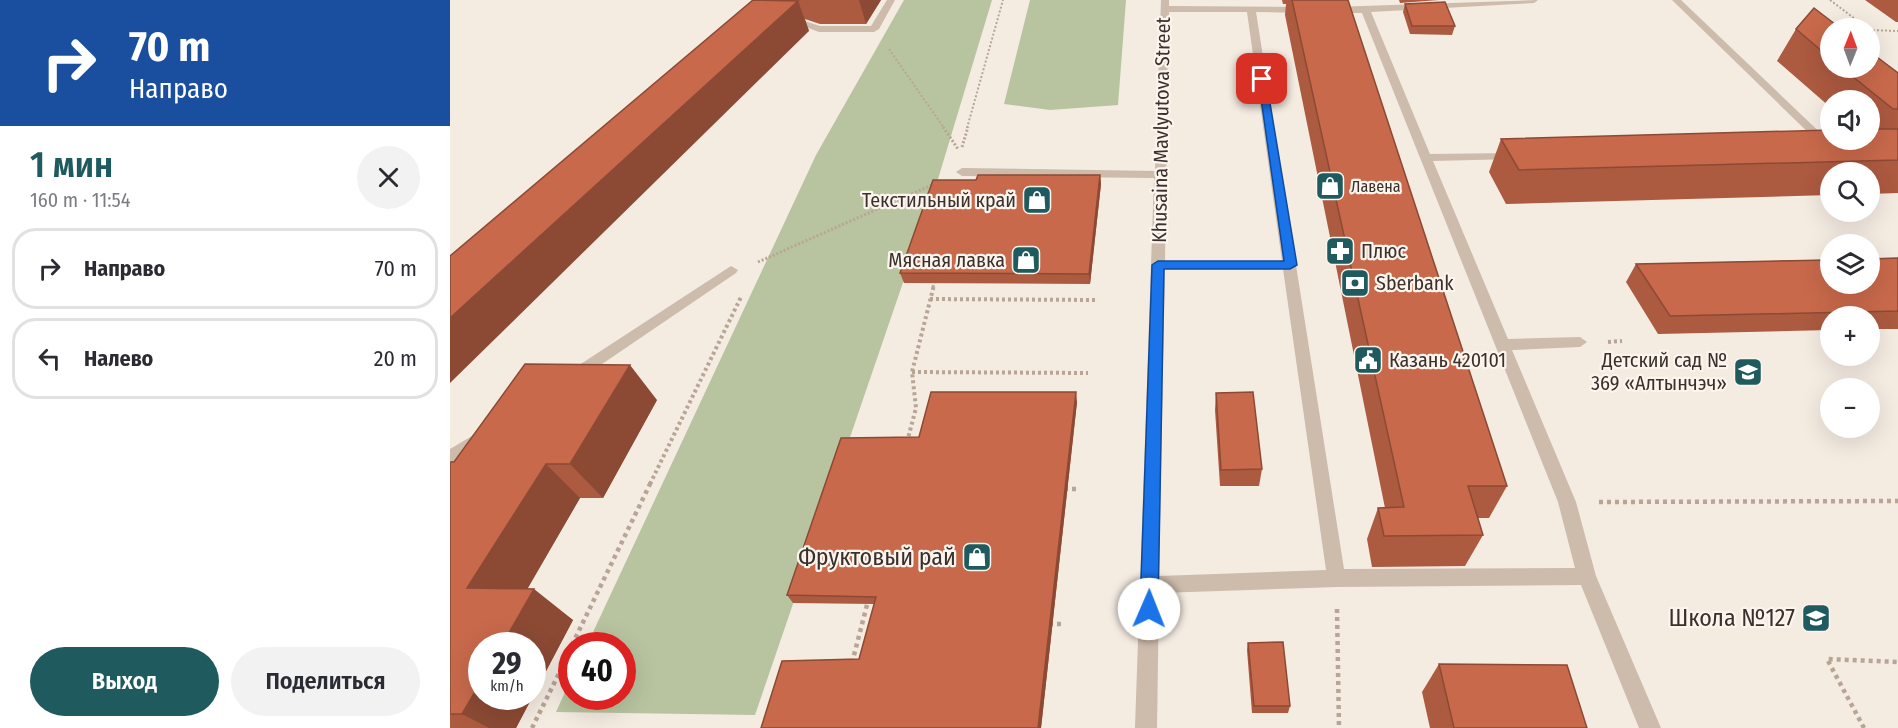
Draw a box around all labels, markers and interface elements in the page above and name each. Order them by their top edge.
street label: Khusaina Mavlyutova Street [1147,16,1175,243]
north arrow [1820,18,1880,78]
map controls [1820,18,1880,438]
text: 70 m [129,22,210,72]
icon: right [30,24,108,102]
pin [1236,53,1287,104]
icon: arrive [1245,62,1278,95]
text: Направо [129,73,228,105]
button: sound [1820,90,1880,150]
text: 1 мин [30,143,113,187]
button: close [357,146,420,209]
button: search [1820,162,1880,222]
shop icon: Лавена [1314,170,1346,202]
place label: Лавена [1351,177,1401,196]
shop icon: Текстильный край [1021,184,1053,216]
text: 160 m · 11:54 [30,188,130,212]
place label: Текстильный край [862,188,1016,212]
button: layers [1820,234,1880,294]
pharmacy icon: Плюс [1324,235,1356,267]
place label: Плюс [1361,239,1407,263]
shop icon: Мясная лавка [1010,244,1042,276]
place label: Мясная лавка [888,248,1005,272]
icon: right [33,252,66,285]
text: Направо [84,255,165,282]
text: 70 m [375,255,417,282]
bank icon: Sberbank [1339,267,1371,299]
place label: Sberbank [1376,271,1454,295]
button: + [1820,306,1880,366]
icon: left [33,342,66,375]
public building icon: Казань 420101 [1352,344,1384,376]
text: Налево [84,345,153,372]
text: 20 m [374,345,417,372]
place label: Казань 420101 [1389,348,1506,372]
place label: Детский сад № 369 «Алтынчэч» [1591,348,1727,395]
school or university icon: Детский сад № 369 «Алтынчэч» [1732,356,1764,388]
button: − [1820,378,1880,438]
shop icon: Фруктовый рай [961,541,993,573]
place label: Фруктовый рай [798,543,956,571]
position arrow [1117,577,1181,641]
school or university icon: Школа №127 [1800,602,1832,634]
place label: Школа №127 [1668,604,1795,632]
speed limit sign: 40 [558,632,636,710]
text: 29 [492,646,522,682]
button: Выход [30,647,219,716]
button: Поделиться [231,647,420,716]
text: km/h [490,677,524,695]

